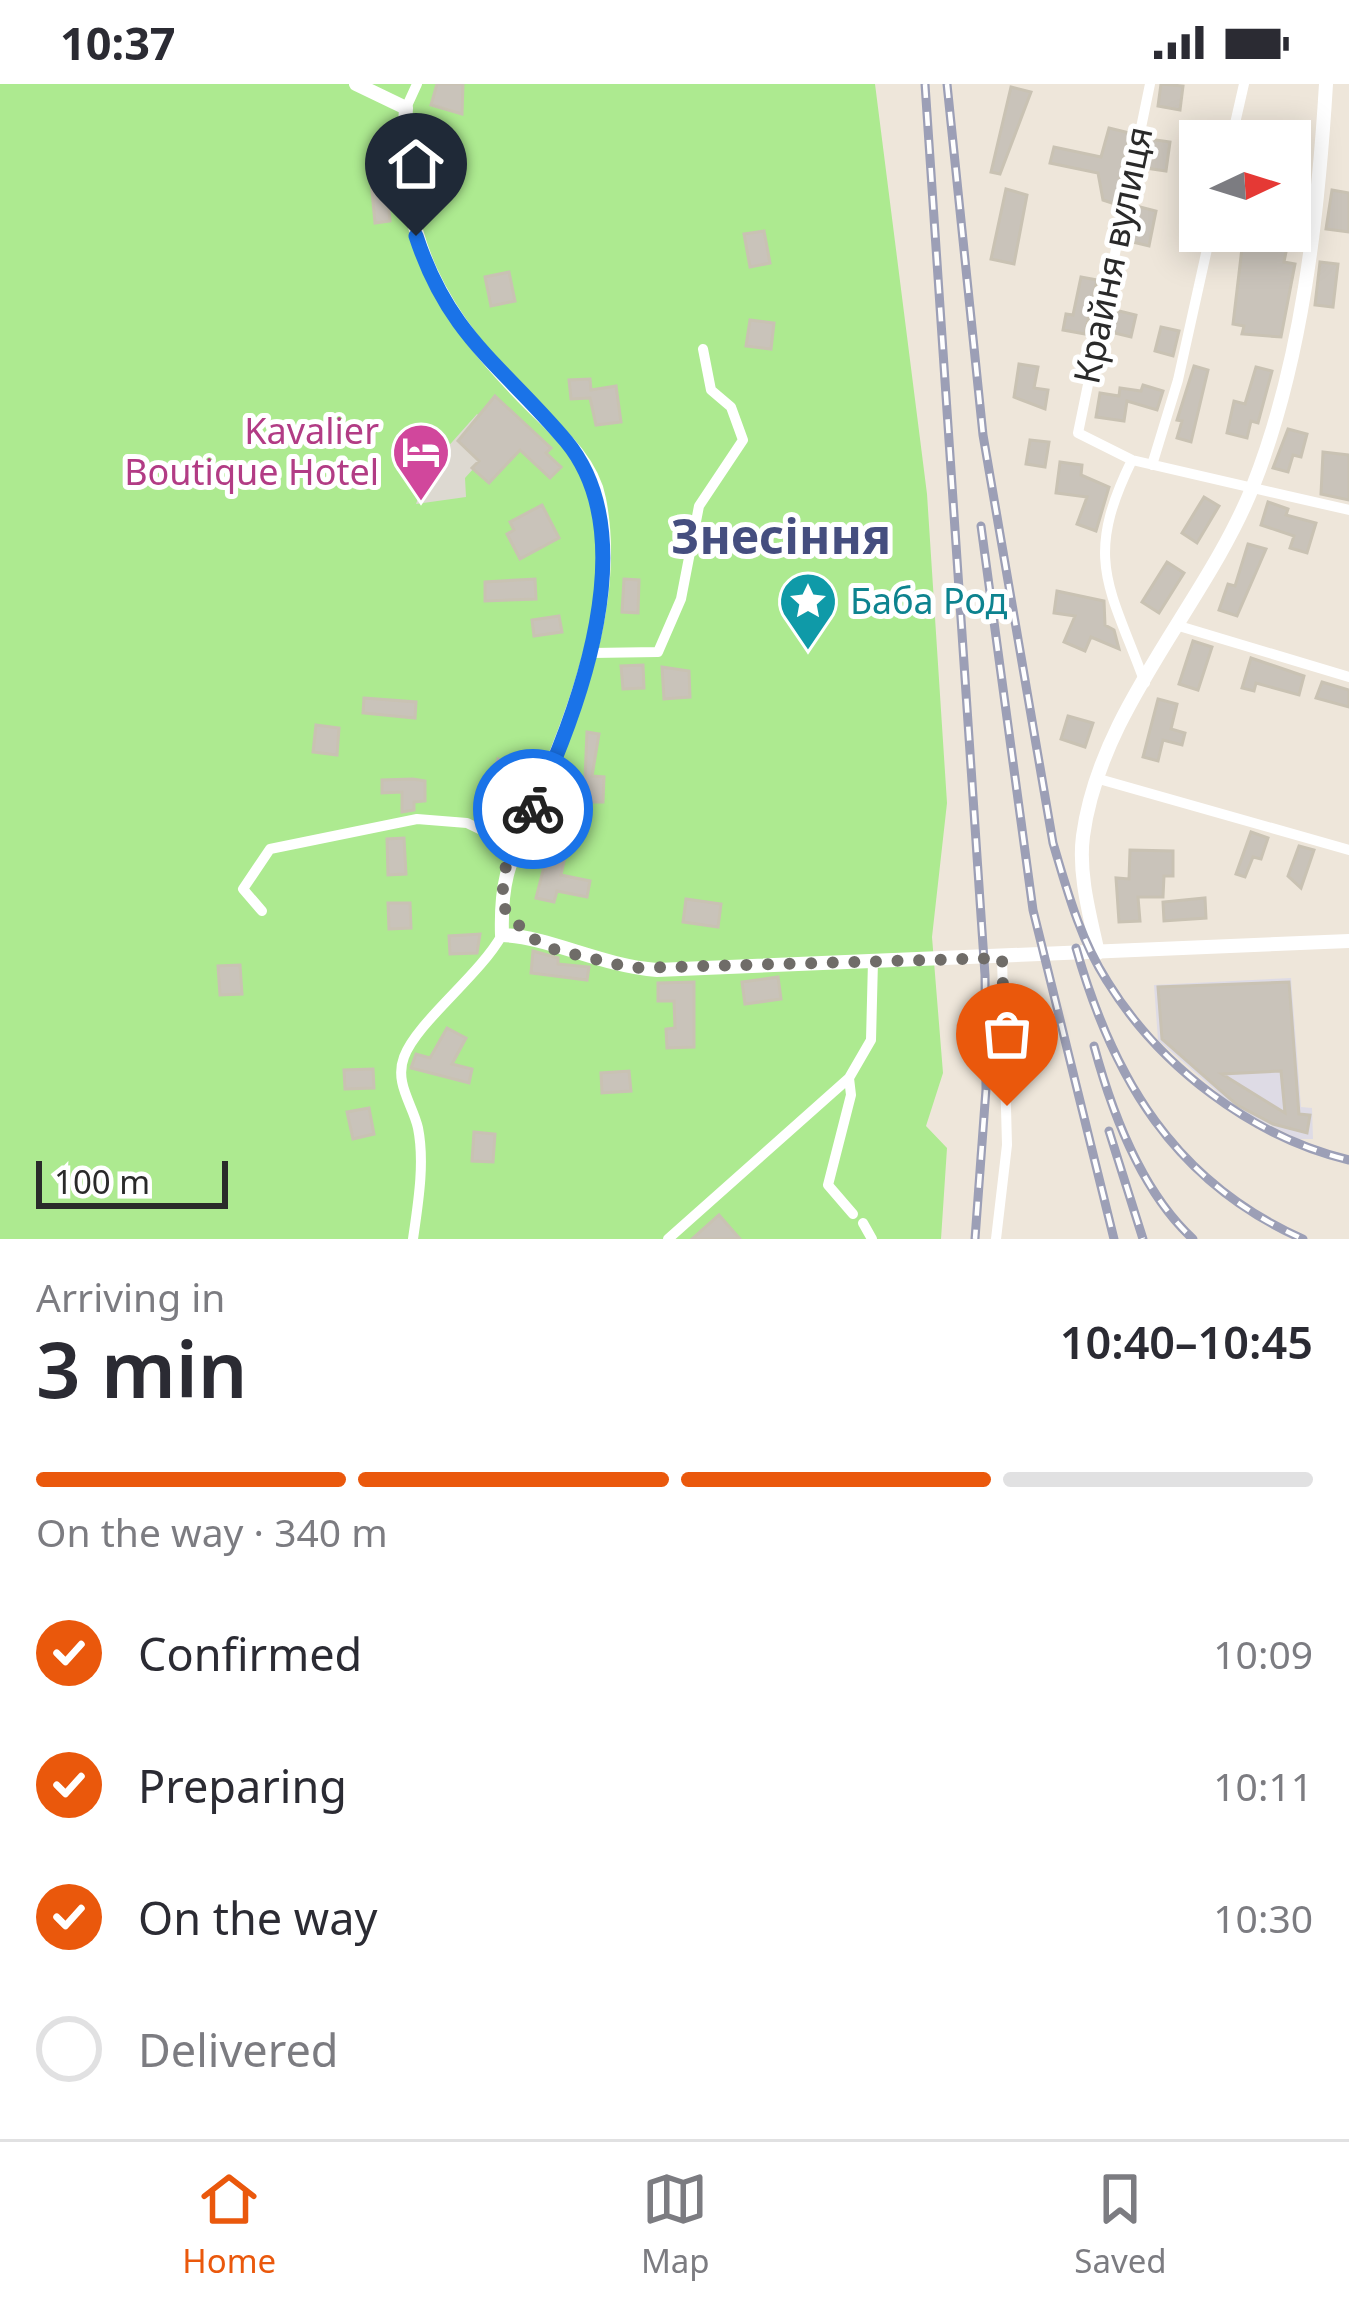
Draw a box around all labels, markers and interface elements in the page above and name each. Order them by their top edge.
text: 10:37 [60,12,176,73]
pin [365,113,467,236]
north arrow [1179,120,1311,252]
map controls [1179,120,1311,252]
street label: Крайня вулиця [1061,122,1164,388]
icon: home [383,131,449,197]
place label: Kavalier Boutique Hotel [124,406,379,496]
hotel icon: Kavalier Boutique Hotel [390,421,452,503]
district label: Знесіння [671,503,891,568]
place icon: Баба Род [777,570,839,652]
place label: Баба Род [850,576,1007,625]
courier [473,749,593,869]
icon: bike [500,776,566,842]
pin [956,983,1058,1106]
icon: bag [974,1001,1040,1067]
scale bar [36,1155,228,1208]
text: 100 m [54,1159,150,1204]
text: Arriving in [36,1270,225,1323]
text: 10:40–10:45 [1060,1311,1313,1372]
text: 3 min [36,1315,248,1421]
text: On the way · 340 m [36,1505,388,1558]
icon: check [36,1620,102,1686]
text: Confirmed [138,1623,362,1684]
text: 10:09 [1213,1627,1313,1680]
icon: check [36,1752,102,1818]
text: Preparing [138,1755,347,1816]
text: 10:11 [1213,1759,1313,1812]
icon: check [36,1884,102,1950]
text: On the way [138,1887,377,1948]
text: 10:30 [1213,1891,1313,1944]
text: Delivered [138,2019,338,2080]
tab: Home [182,2166,276,2283]
tab: Map [641,2166,710,2283]
tab: Saved [1074,2166,1167,2283]

